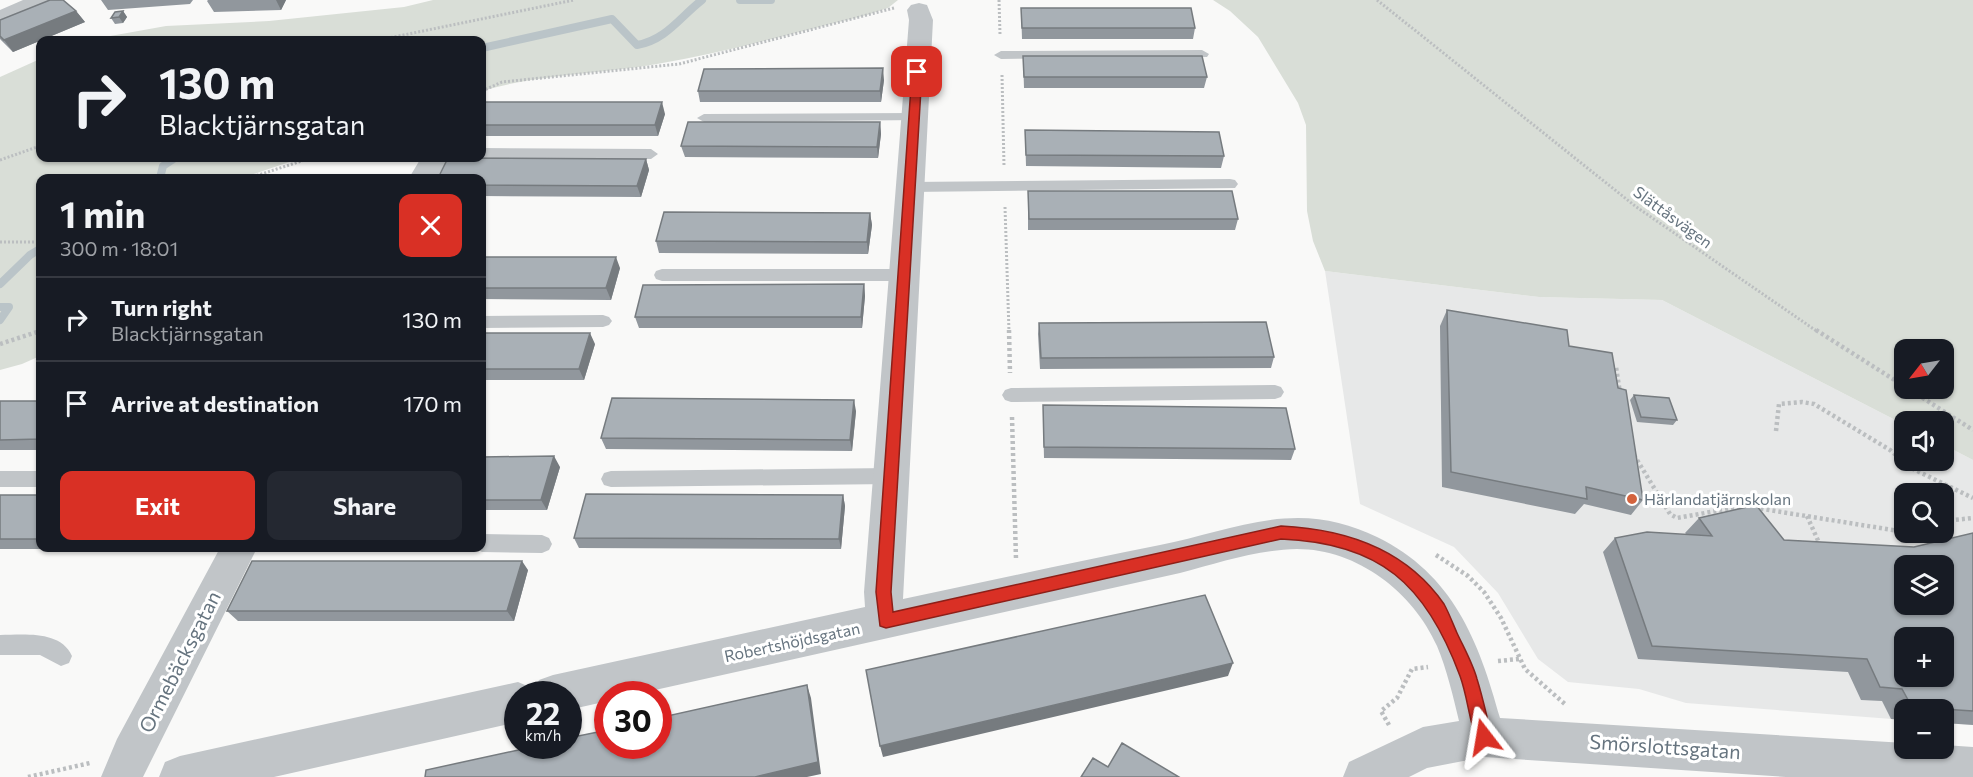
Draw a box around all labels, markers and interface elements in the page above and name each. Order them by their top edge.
pin [891,46,942,97]
icon: arrive [900,55,933,88]
text: 130 m [159,56,275,108]
icon: right [60,60,138,138]
text: Blacktjärnsgatan [159,108,365,141]
street label: Slättåsvägen [1630,182,1716,252]
text: 1 min [60,191,145,235]
button: close [399,194,462,257]
text: 300 m · 18:01 [60,236,178,260]
text: Turn right [111,294,212,321]
icon: right [60,303,93,336]
text: 130 m [402,306,462,333]
text: Blacktjärnsgatan [111,321,264,345]
north arrow [1894,339,1954,399]
map controls [1894,339,1954,759]
icon: arrive [60,387,93,420]
text: Arrive at destination [111,390,319,417]
text: 170 m [403,390,462,417]
button: sound [1894,411,1954,471]
button: Exit [60,471,255,540]
button: Share [267,471,462,540]
button: search [1894,483,1954,543]
place label: Härlandatjärnskolan [1644,489,1791,508]
marker: Härlandatjärnskolan [1625,492,1639,506]
button: layers [1894,555,1954,615]
street label: Ormebäcksgatan [133,587,225,736]
street label: Robertshöjdsgatan [722,618,861,665]
button: + [1894,627,1954,687]
speed limit sign: 30 [594,681,672,759]
text: 22 [526,694,560,731]
button: − [1894,699,1954,759]
position arrow [1452,705,1516,769]
text: km/h [525,726,561,744]
street label: Smörslottsgatan [1589,729,1741,763]

